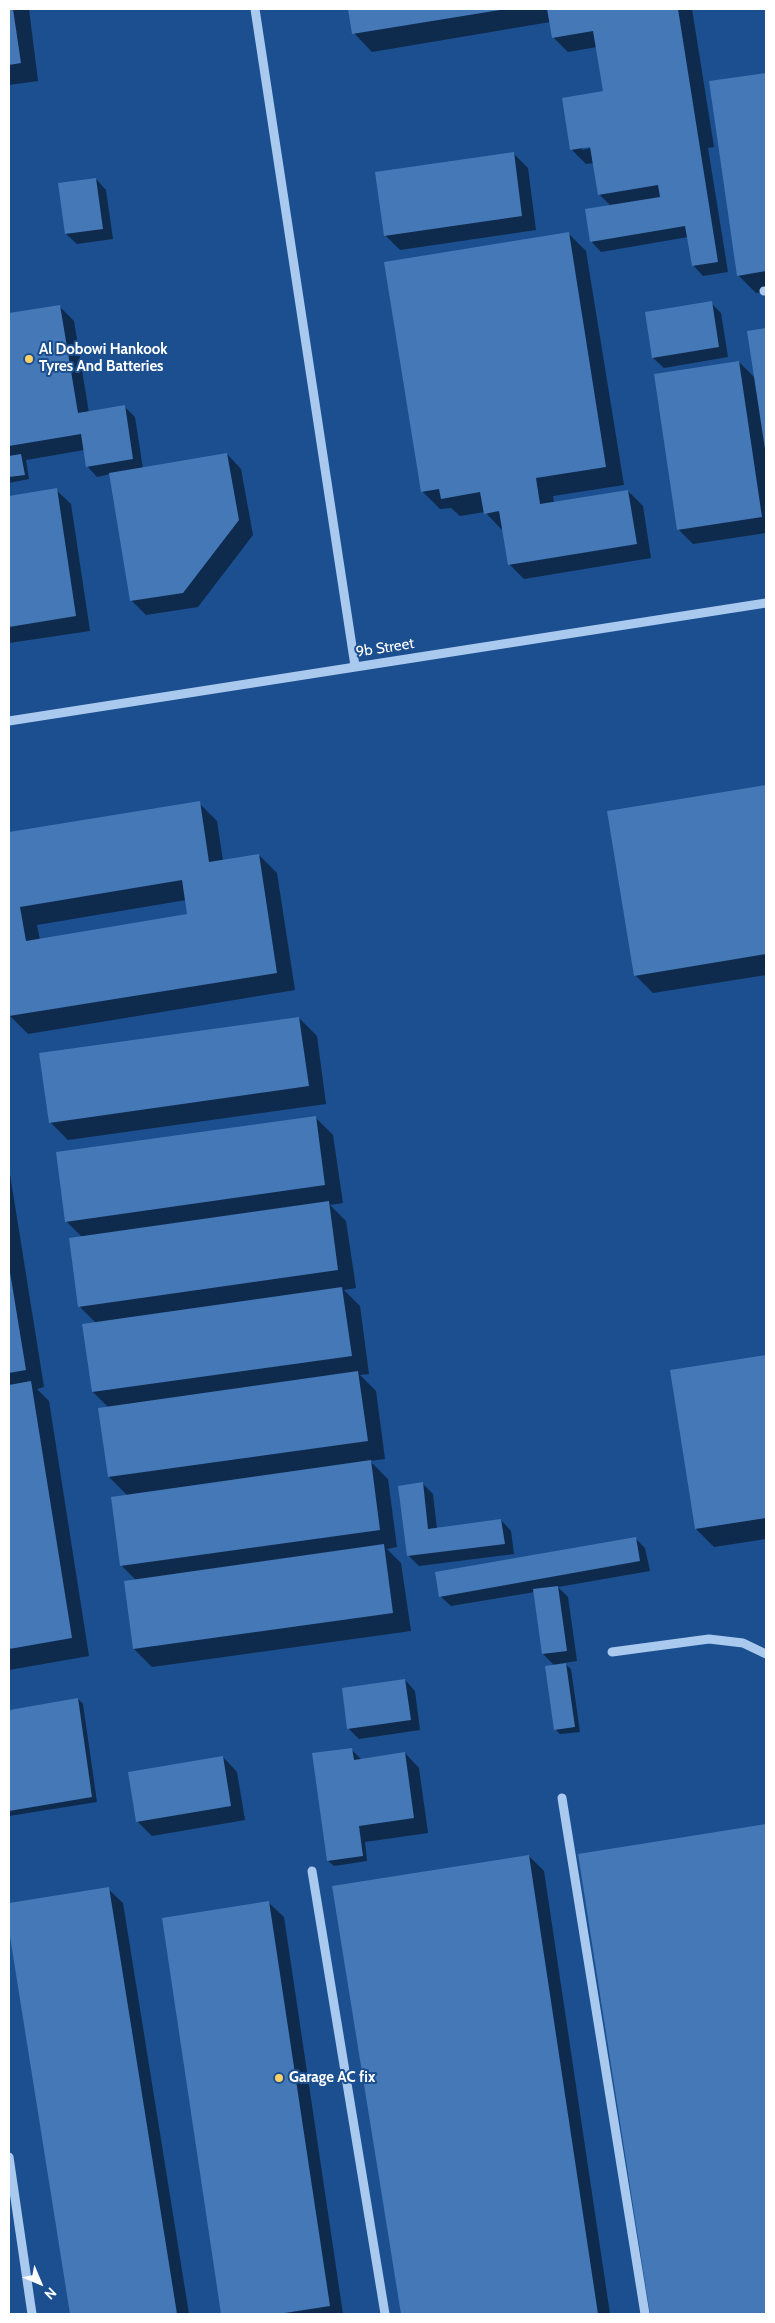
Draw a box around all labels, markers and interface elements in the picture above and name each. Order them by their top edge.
place label: Al Dobowi Hankook Tyres And Batteries [39,341,168,376]
marker: Al Dobowi Hankook Tyres And Batteries [23,353,35,365]
street label: 9b Street [355,635,415,661]
place label: Garage AC fix [289,2069,375,2087]
marker: Garage AC fix [273,2072,285,2084]
north arrow [15,2258,65,2308]
text: N [41,2284,60,2303]

